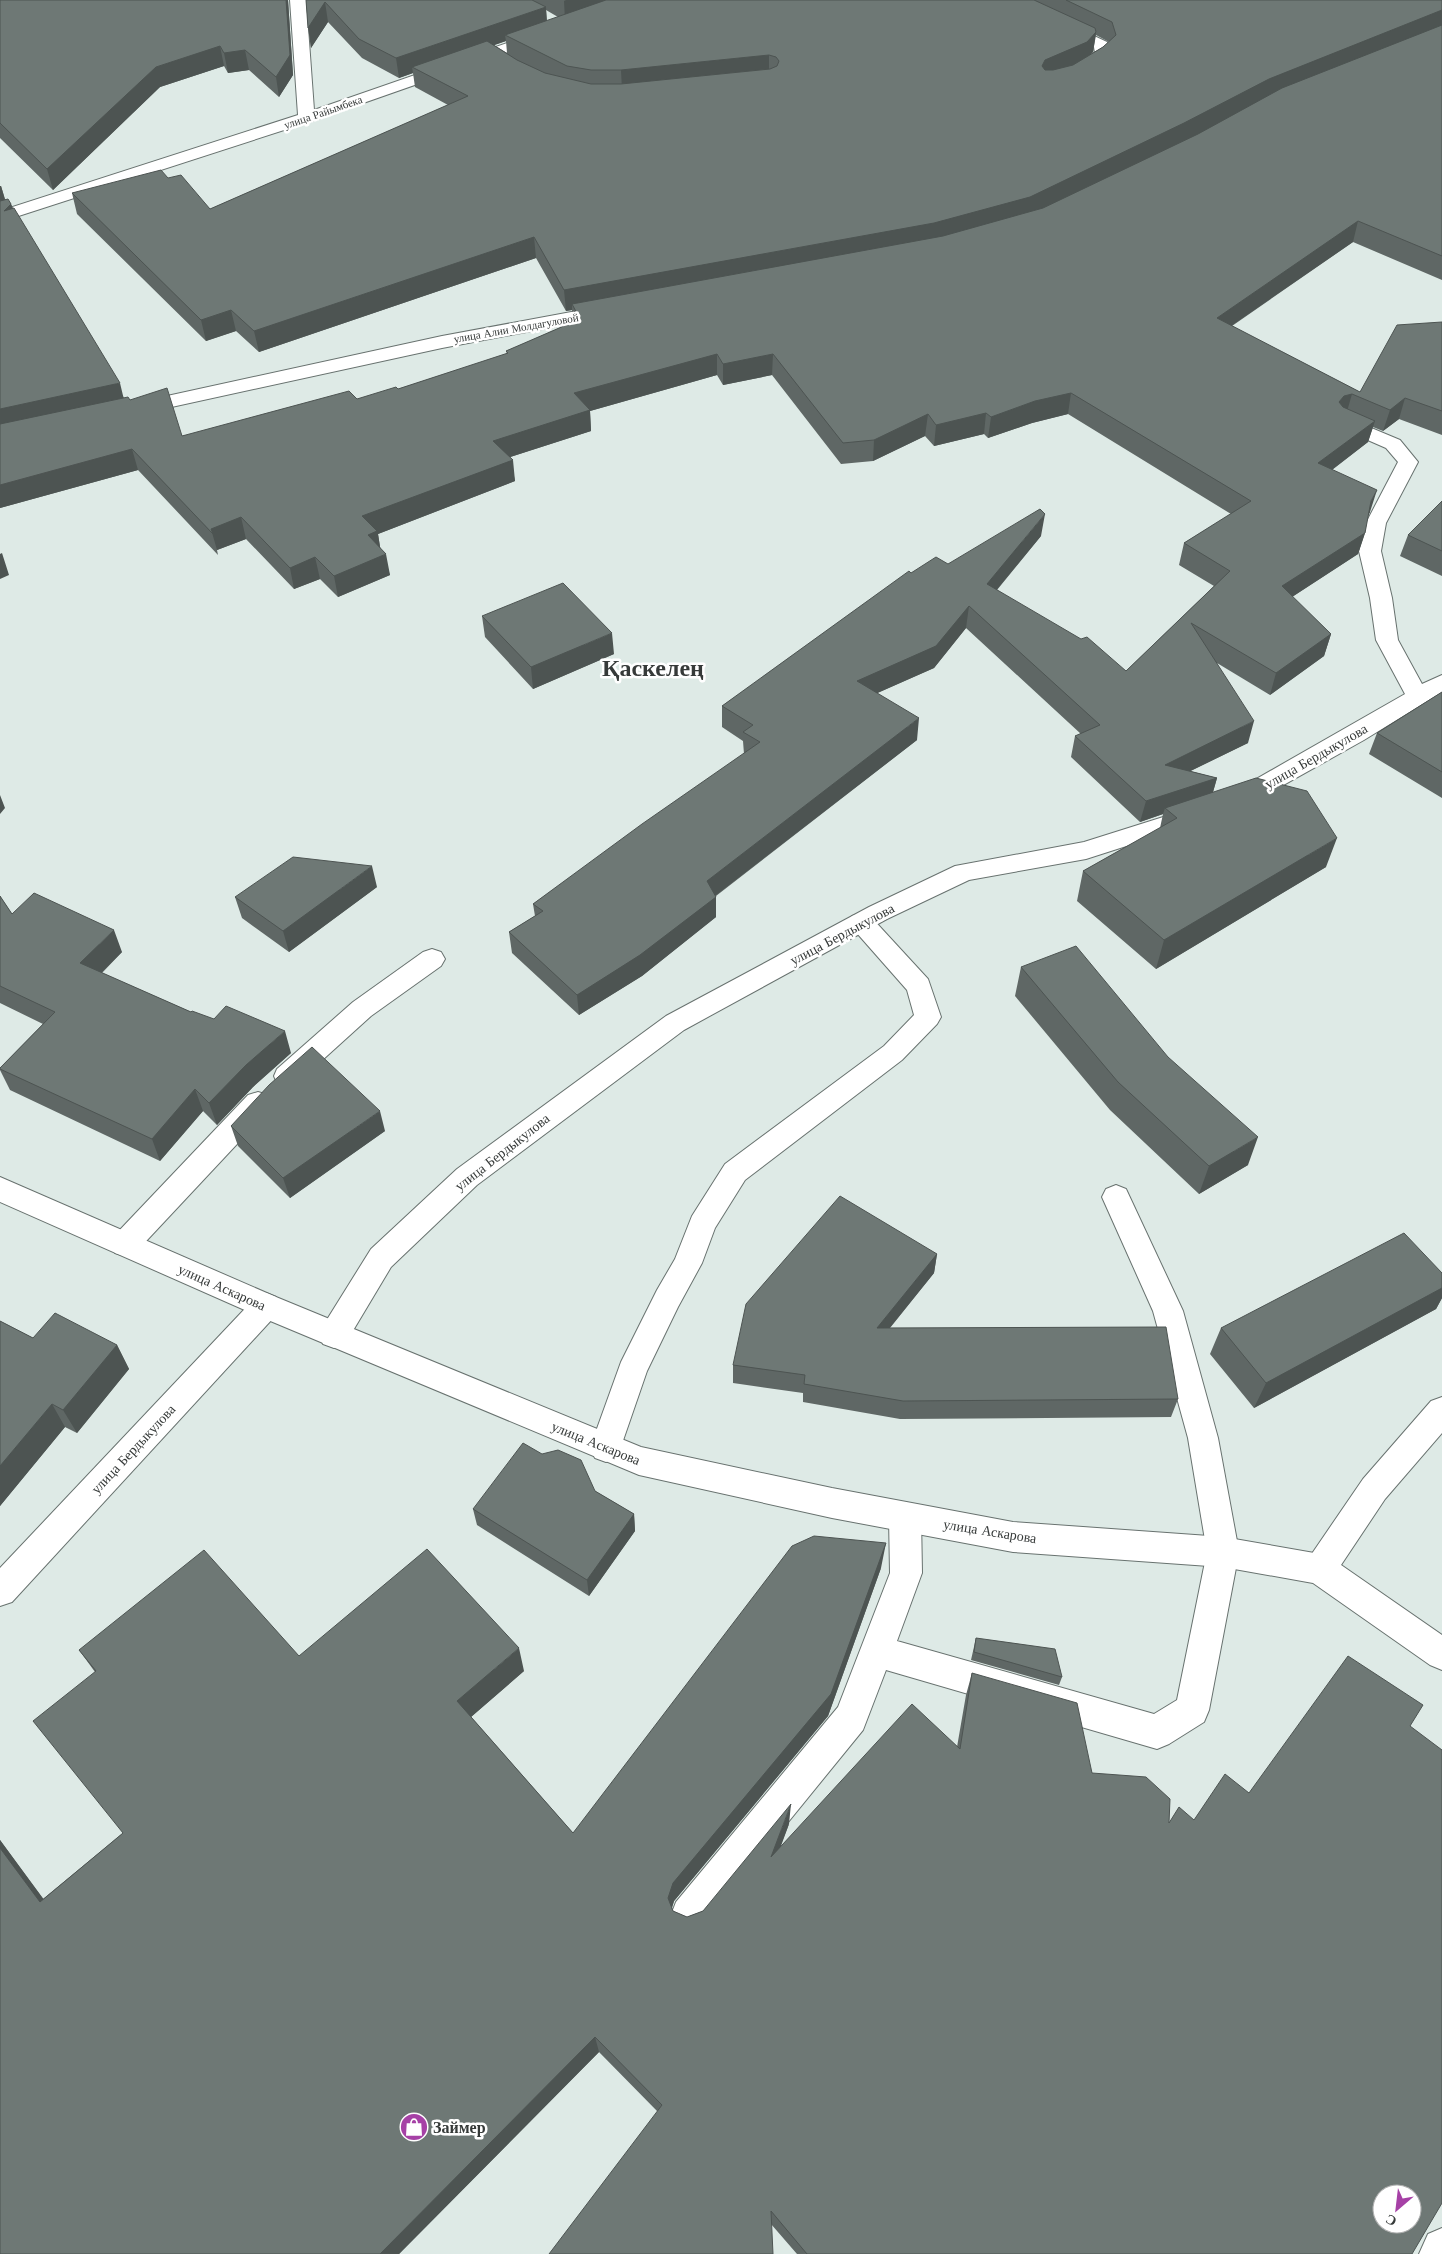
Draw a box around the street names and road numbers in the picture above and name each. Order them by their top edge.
street label: улица Райымбека [282,92,364,132]
street label: улица Алии Молдагуловой [452,310,580,346]
street label: улица Бердыкулова [1261,719,1371,793]
street label: улица Бердыкулова [787,899,898,969]
street label: улица Бердыкулова [451,1109,554,1195]
street label: улица Аскарова [175,1260,269,1315]
street label: улица Бердыкулова [87,1400,180,1497]
street label: улица Аскарова [549,1417,644,1469]
street label: улица Аскарова [942,1515,1039,1547]

